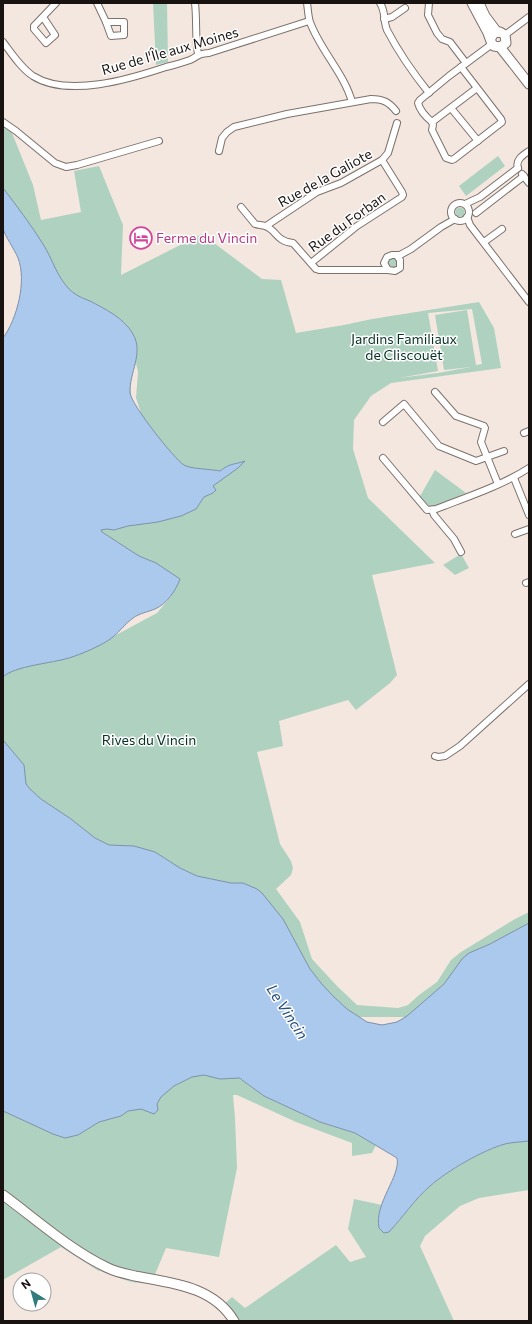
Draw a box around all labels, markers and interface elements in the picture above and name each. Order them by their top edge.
street label: Rue de l'Île aux Moines [99,23,240,78]
street label: Rue de la Galiote [275,145,375,210]
street label: Rue du Forban [305,188,389,255]
hotel icon: Ferme du Vincin [128,225,154,251]
place label: Ferme du Vincin [156,229,257,246]
park label: Jardins Familiaux de Cliscouët [351,330,458,363]
park label: Rives du Vincin [102,731,196,748]
water label: Le Vincin [263,981,312,1042]
north arrow [12,1272,52,1312]
text: N [18,1276,33,1291]

